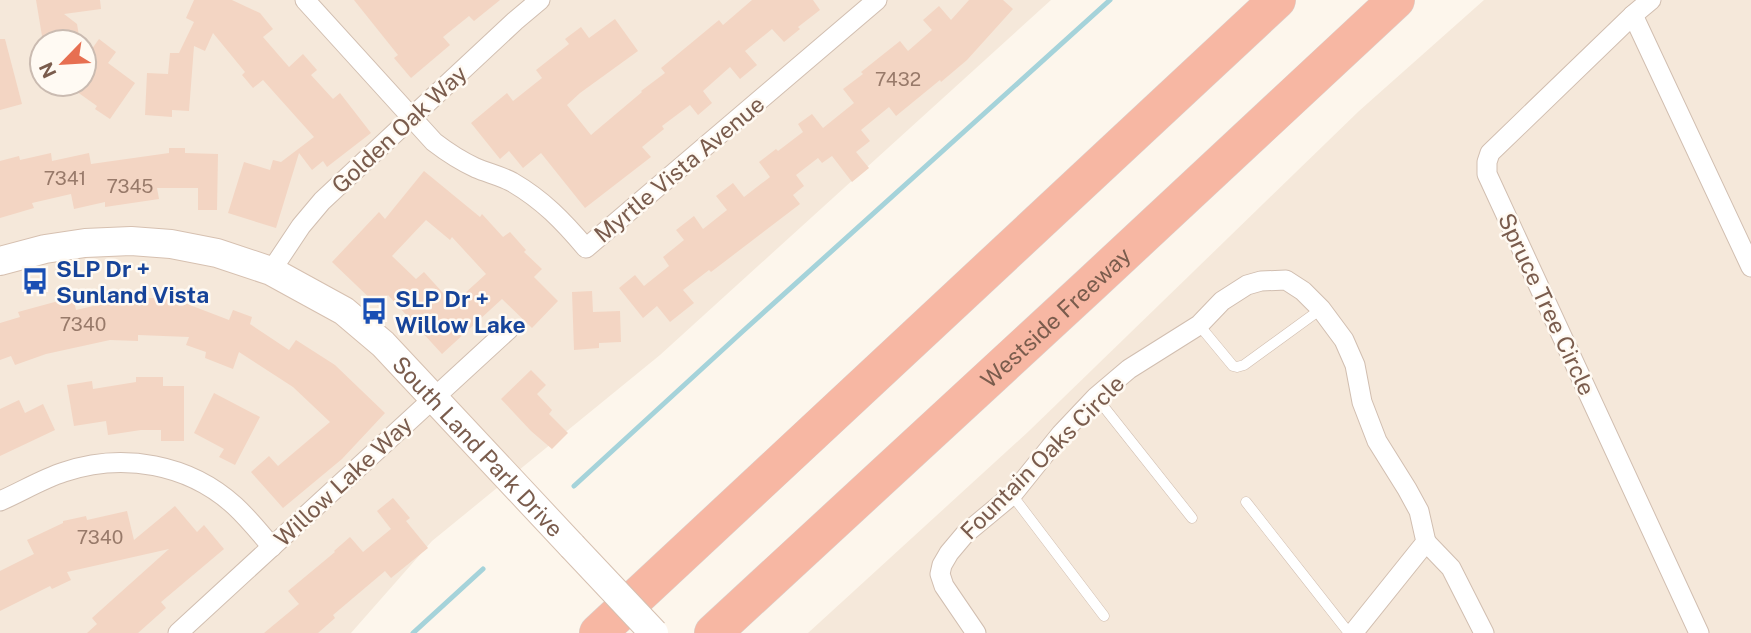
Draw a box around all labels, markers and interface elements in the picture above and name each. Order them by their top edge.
north arrow [28,28,98,98]
text: N [34,59,61,82]
street label: Golden Oak Way [326,60,472,198]
house number: 7432 [875,68,921,90]
street label: Myrtle Vista Avenue [589,90,769,248]
house number: 7341 [44,167,86,189]
house number: 7345 [107,175,153,197]
street label: Spruce Tree Circle [1493,209,1601,399]
street label: Westside Freeway [975,241,1136,393]
place label: SLP Dr + Sunland Vista [56,255,209,308]
bus stop icon: SLP Dr + Sunland Vista [20,266,50,296]
place label: SLP Dr + Willow Lake [395,285,526,338]
bus stop icon: SLP Dr + Willow Lake [359,296,389,326]
house number: 7340 [60,313,106,335]
street label: South Land Park Drive [387,350,569,542]
street label: Fountain Oaks Circle [955,370,1129,544]
street label: Willow Lake Way [268,410,418,552]
house number: 7340 [77,526,123,548]

